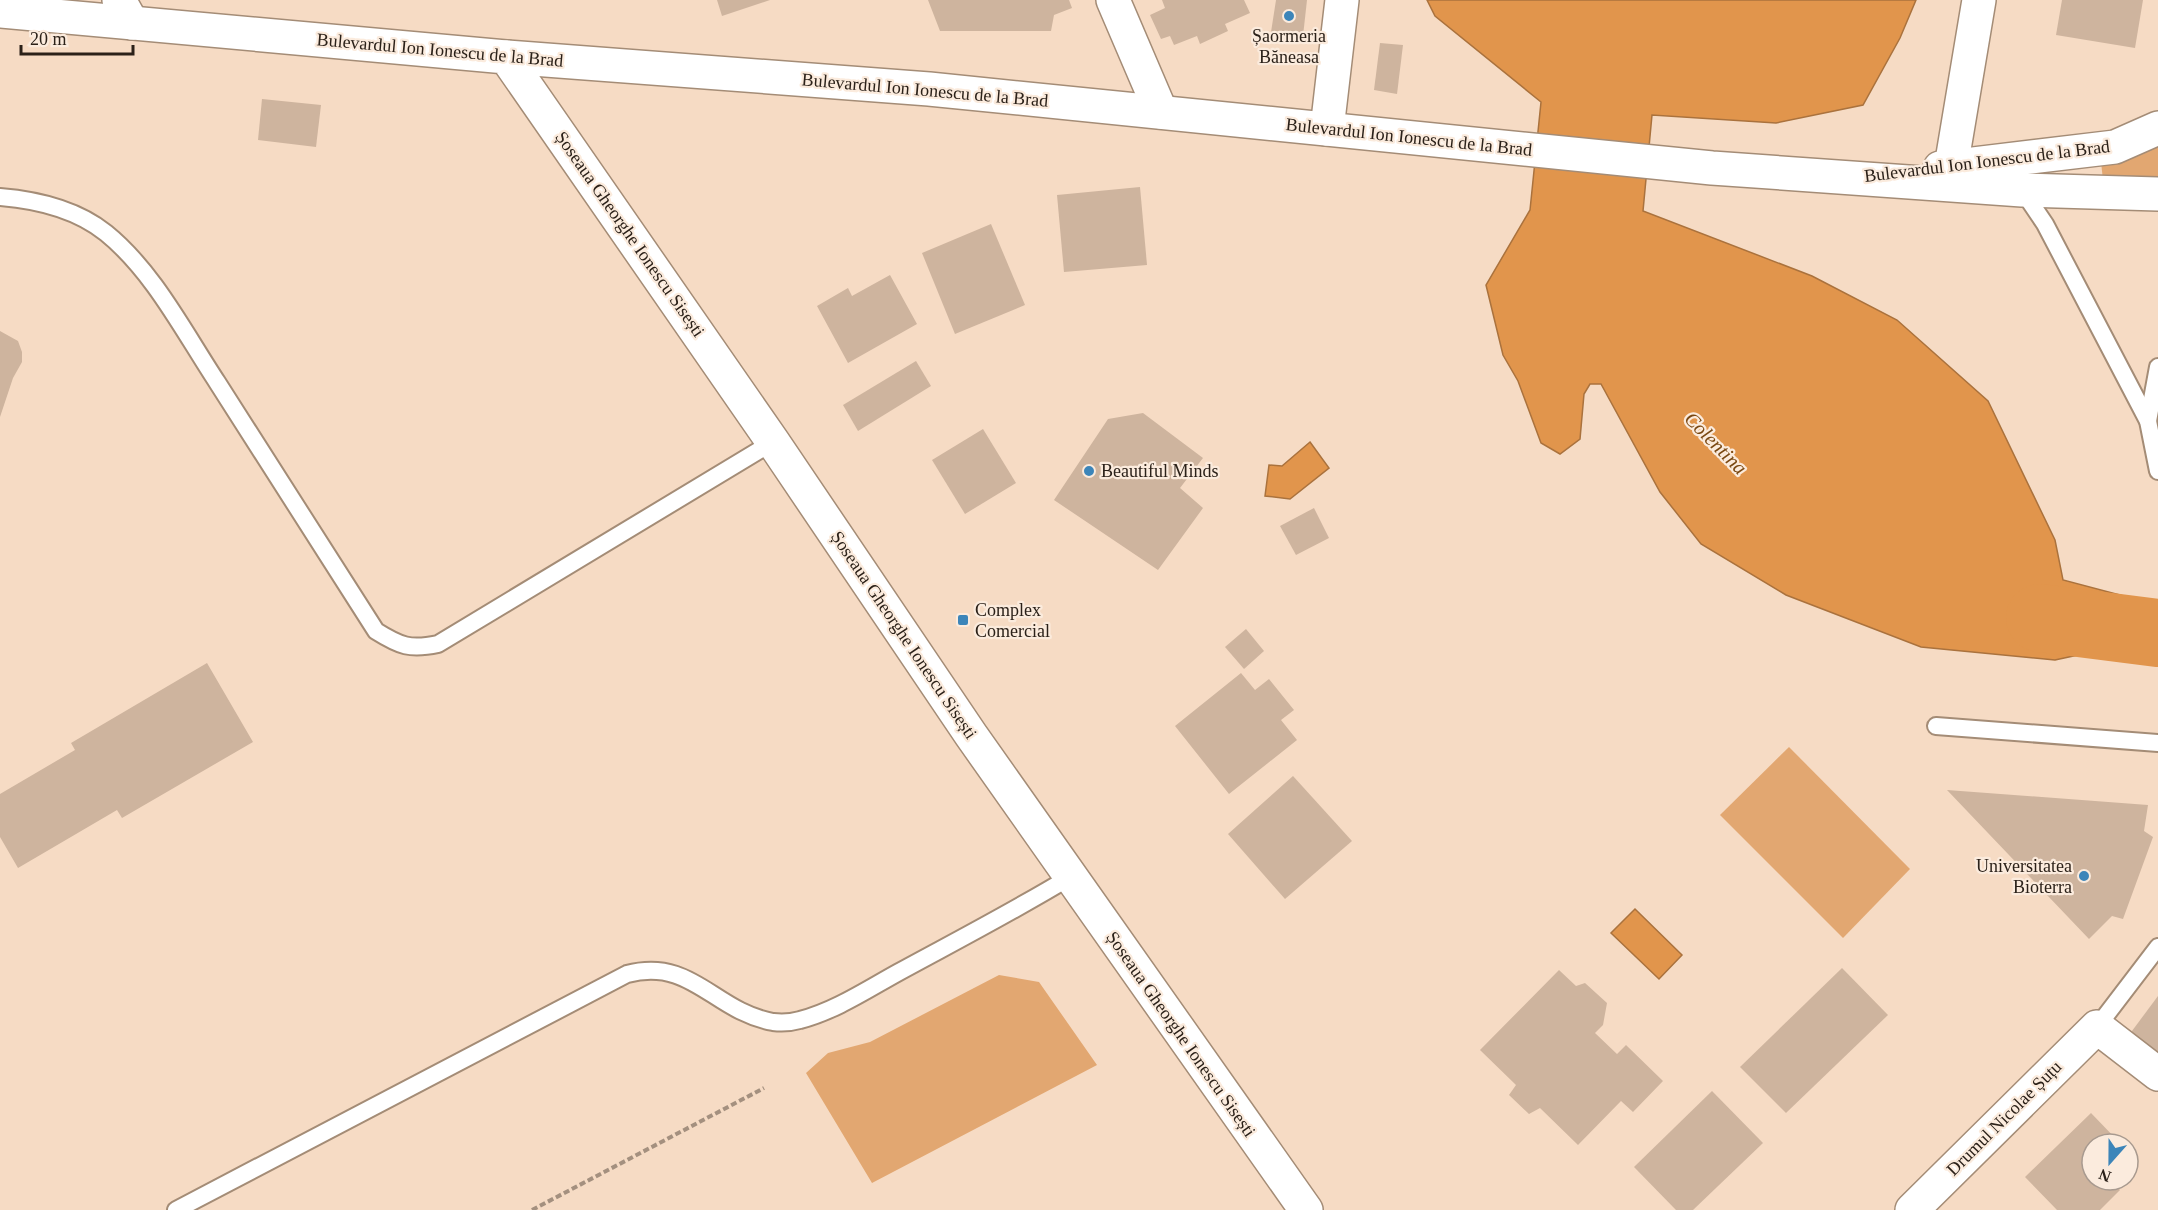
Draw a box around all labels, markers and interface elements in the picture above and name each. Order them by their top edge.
marker: Șaormeria Băneasa [1282,9,1296,23]
scale bar [21,18,134,56]
place label: Șaormeria Băneasa [1252,26,1326,67]
text: 20 m [30,29,67,49]
street label: Bulevardul Ion Ionescu de la Brad [316,29,564,71]
street label: Bulevardul Ion Ionescu de la Brad [801,69,1049,111]
street label: Bulevardul Ion Ionescu de la Brad [1285,114,1533,160]
street label: Șoseaua Gheorghe Ionescu Sisești [551,127,709,341]
street label: Bulevardul Ion Ionescu de la Brad [1863,136,2111,186]
water label: Colentina [1680,407,1752,479]
place label: Beautiful Minds [1101,461,1219,481]
marker: Beautiful Minds [1082,464,1096,478]
street label: Șoseaua Gheorghe Ionescu Sisești [827,527,981,743]
place label: Complex Comercial [975,600,1050,641]
marker: Complex Comercial [956,613,970,627]
place label: Universitatea Bioterra [1976,856,2072,897]
marker: Universitatea Bioterra [2077,869,2091,883]
street label: Șoseaua Gheorghe Ionescu Sisești [1102,927,1260,1141]
street label: Drumul Nicolae Șuțu [1942,1056,2066,1180]
north arrow [2080,1132,2140,1192]
text: N [2096,1165,2113,1186]

